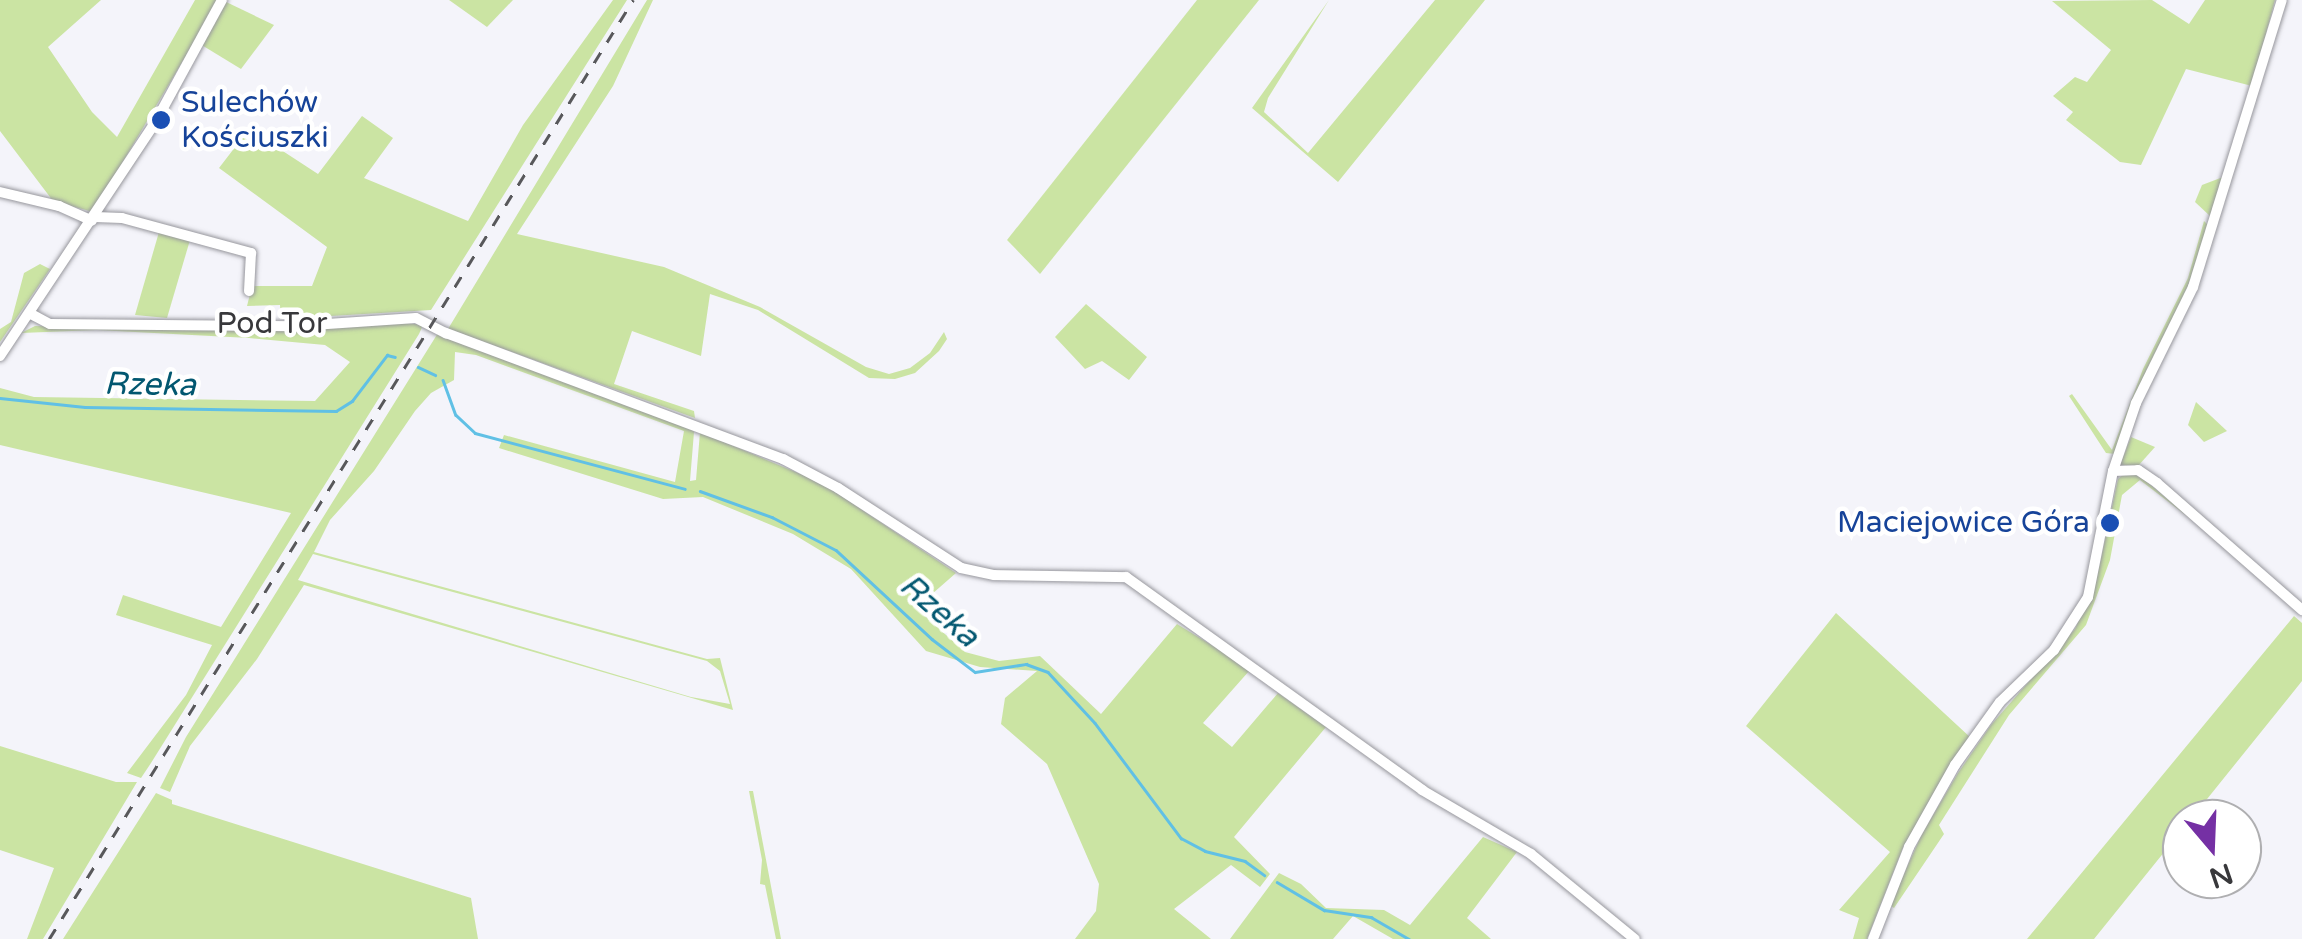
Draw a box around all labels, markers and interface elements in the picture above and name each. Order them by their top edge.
place label: Sulechów Kościuszki [181,85,329,156]
marker: Sulechów Kościuszki [150,109,172,131]
street label: Pod Tor [217,306,327,342]
water label: Rzeka [104,365,196,405]
place label: Maciejowice Góra [1837,505,2090,541]
marker: Maciejowice Góra [2099,512,2121,534]
water label: Rzeka [892,566,986,656]
north arrow [2162,799,2262,899]
text: N [2205,856,2237,895]

